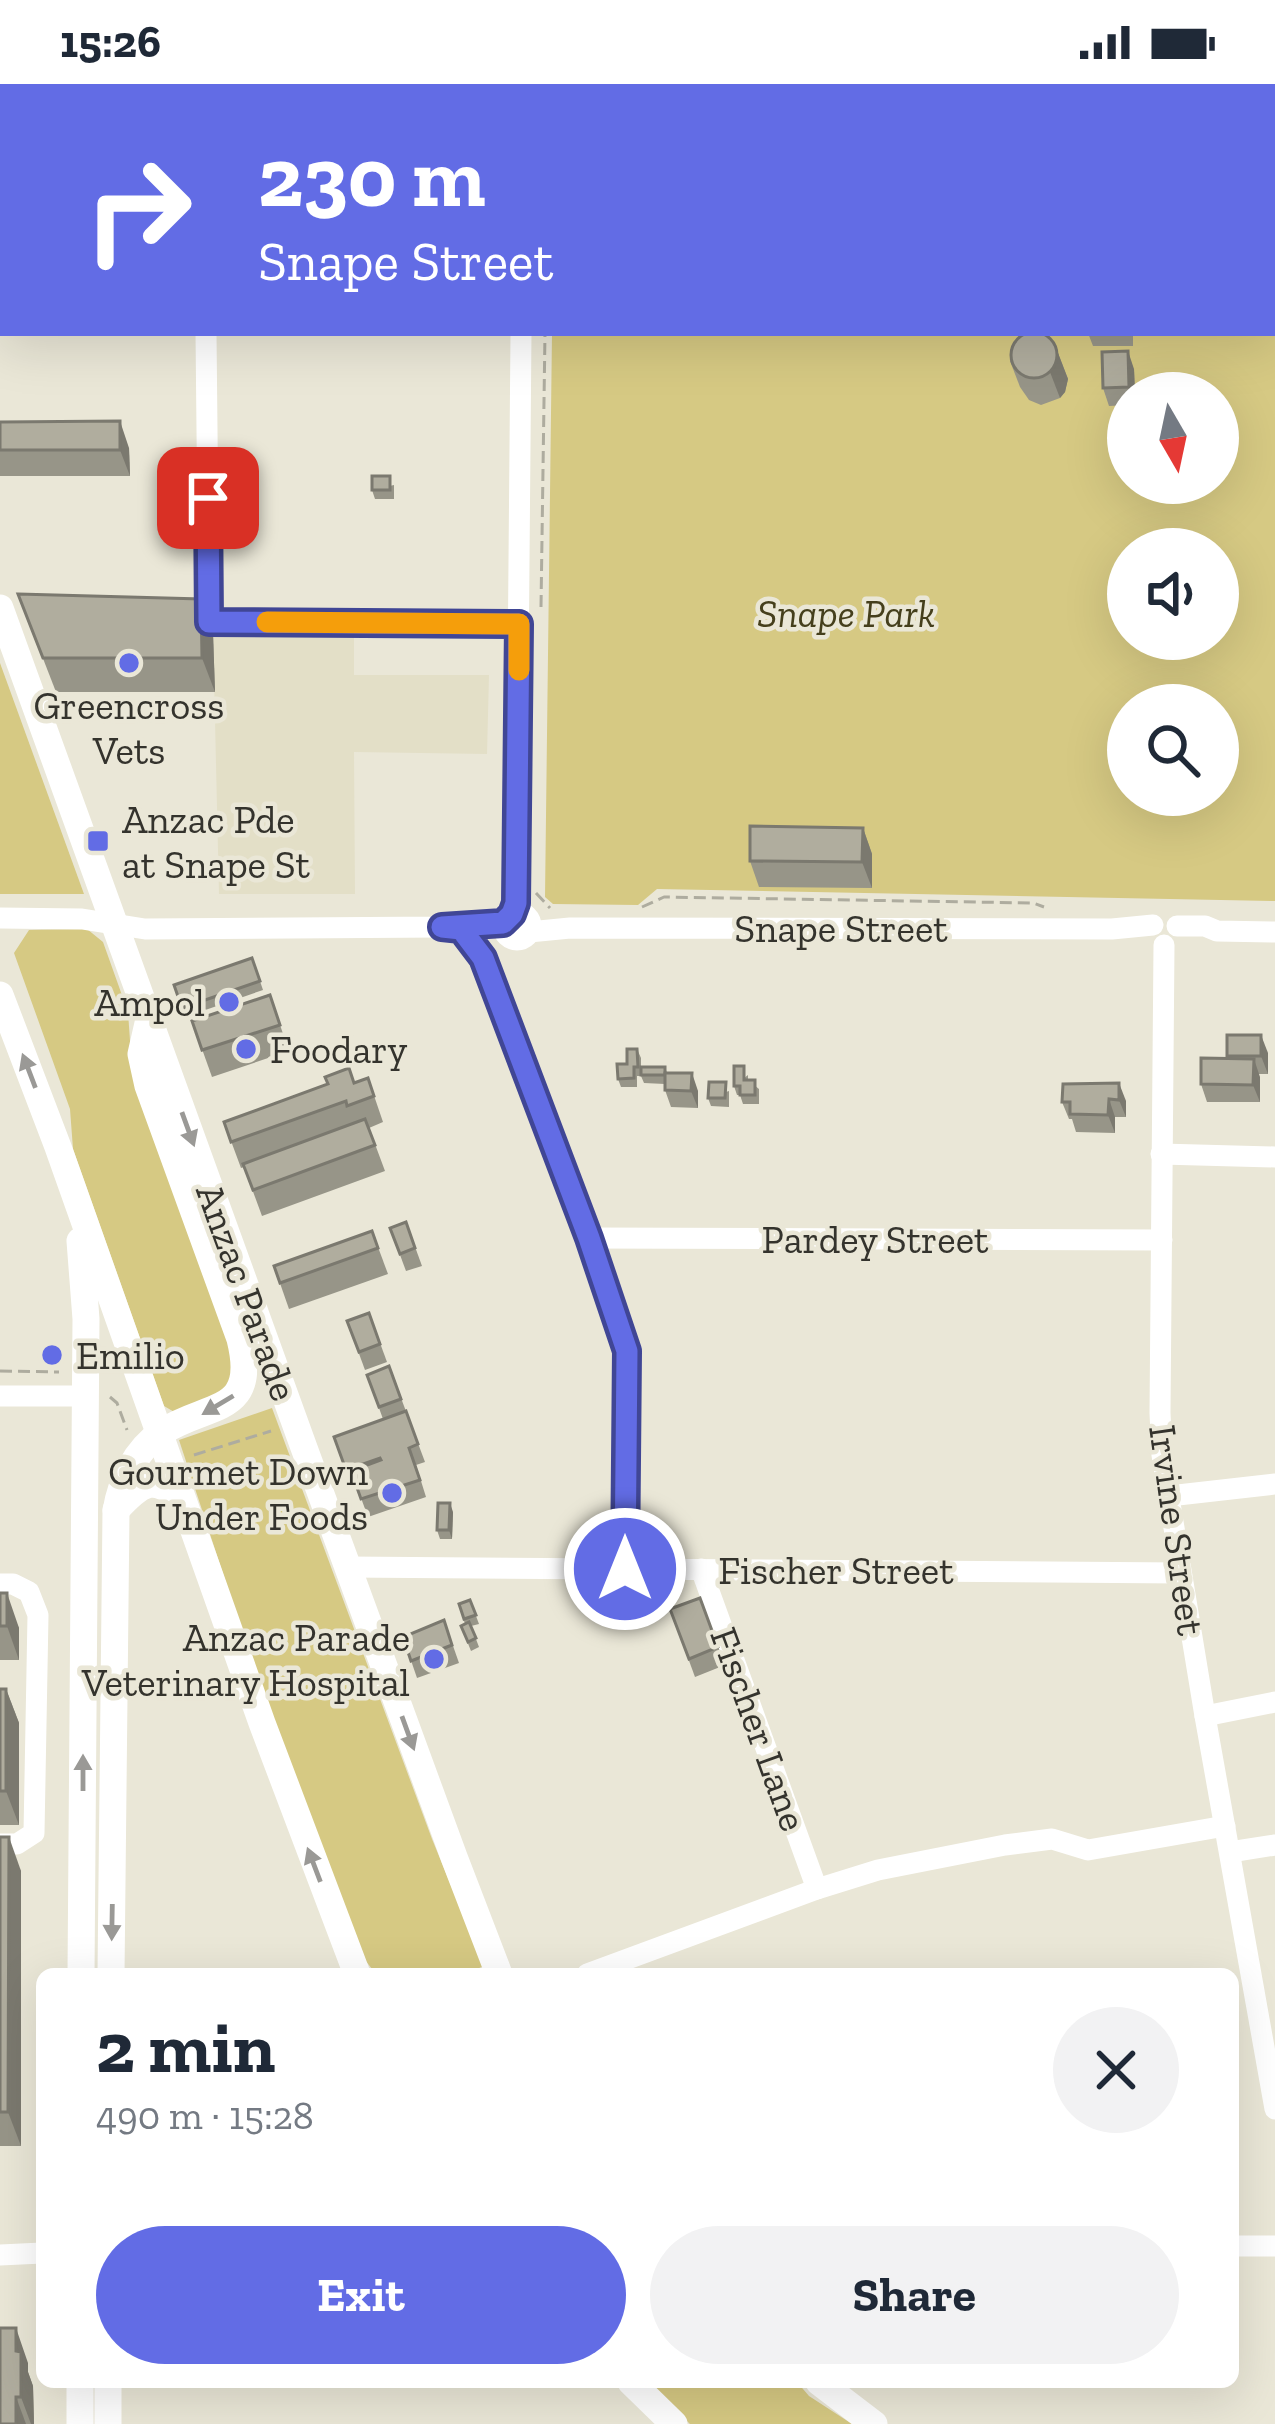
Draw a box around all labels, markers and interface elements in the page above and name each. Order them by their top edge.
text: 15:26 [60,15,161,69]
text: 230 m [258,127,486,228]
icon: right [60,132,216,288]
text: Snape Street [258,229,553,294]
north arrow [1107,372,1239,504]
map controls [1107,372,1239,816]
pin [157,447,259,549]
icon: arrive [175,465,241,531]
button: sound [1107,528,1239,660]
park label: Snape Park [757,590,935,637]
marker: Greencross Vets [116,650,142,676]
place label: Greencross Vets [34,682,224,774]
button: search [1107,684,1239,816]
place label: Anzac Pde at Snape St [122,796,311,888]
marker: Anzac Pde at Snape St [85,828,111,854]
street label: Snape Street [734,905,948,952]
place label: Ampol [94,979,205,1026]
marker: Ampol [216,989,242,1015]
place label: Foodary [270,1026,408,1073]
marker: Foodary [233,1036,259,1062]
one-way arrow [18,1052,37,1088]
one-way arrow [180,1112,199,1148]
street label: Anzac Parade [186,1177,308,1407]
street label: Pardey Street [761,1216,989,1263]
place label: Emilio [76,1332,185,1379]
marker: Emilio [39,1342,65,1368]
one-way arrow [201,1394,234,1416]
street label: Irvine Street [1139,1422,1215,1639]
place label: Gourmet Down Under Foods [108,1448,368,1540]
marker: Gourmet Down Under Foods [379,1480,405,1506]
position arrow [562,1506,688,1632]
street label: Fischer Street [718,1547,954,1594]
place label: Anzac Parade Veterinary Hospital [81,1614,410,1706]
street label: Fischer Lane [700,1621,818,1837]
marker: Anzac Parade Veterinary Hospital [421,1646,447,1672]
one-way arrow [400,1715,419,1751]
one-way arrow [73,1753,93,1791]
one-way arrow [304,1847,323,1883]
one-way arrow [102,1904,122,1942]
text: 2 min [96,2004,275,2090]
button: close [1053,2007,1179,2133]
text: 490 m · 15:28 [96,2092,314,2139]
button: Exit [96,2226,626,2364]
button: Share [650,2226,1179,2364]

